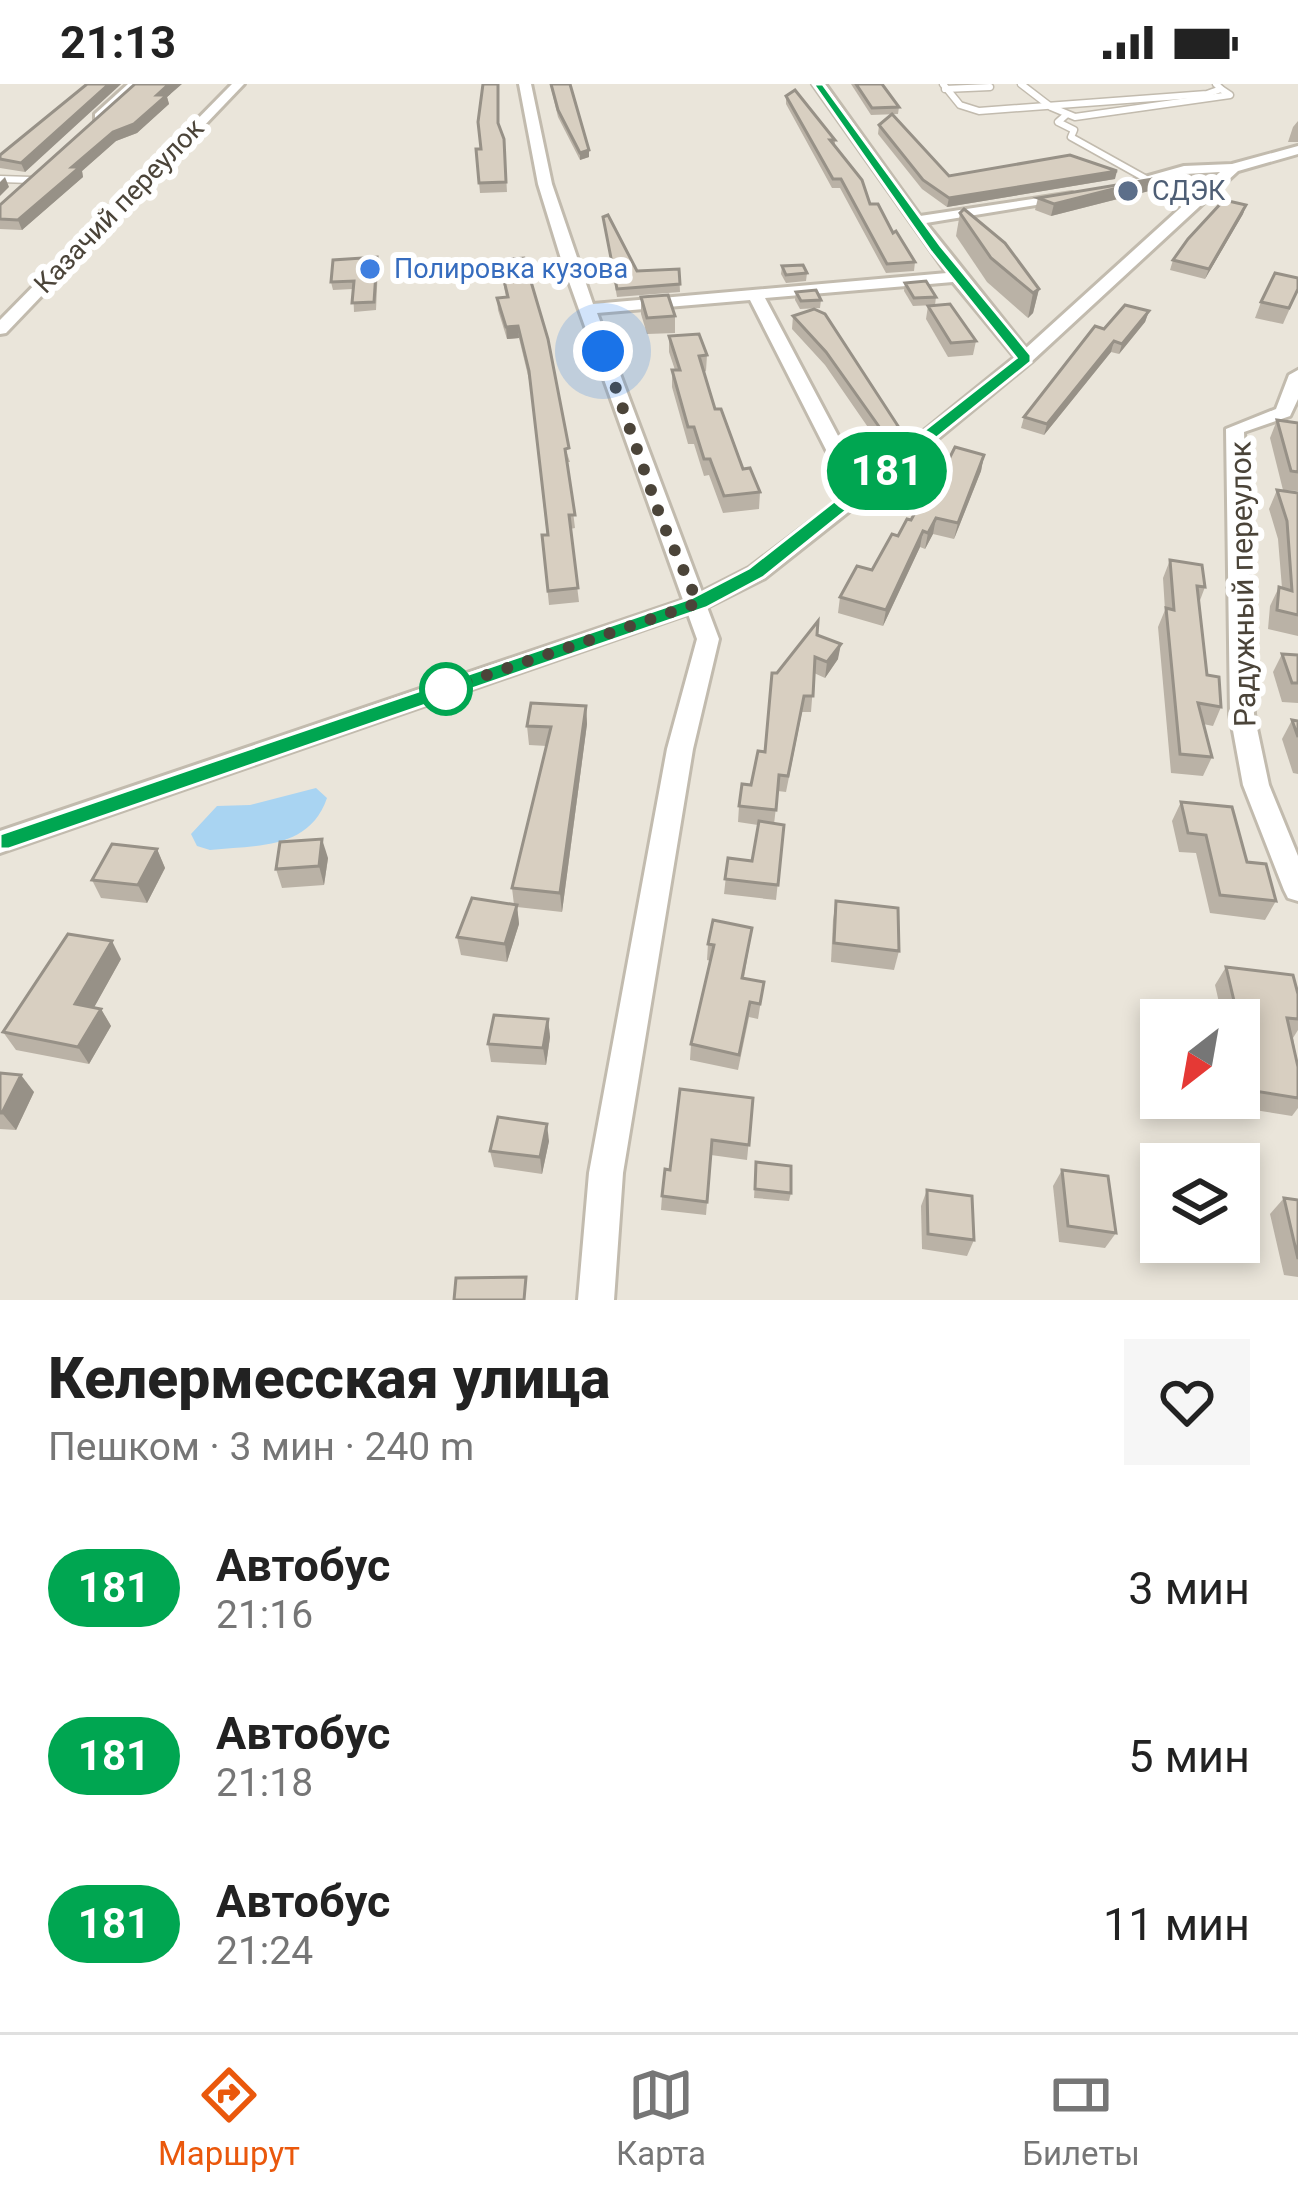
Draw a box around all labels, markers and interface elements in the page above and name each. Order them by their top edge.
text: 21:13 [60,16,176,69]
street label: Казачий переулок [28,112,211,300]
place label: СДЭК [1152,175,1226,207]
marker: СДЭК [1115,178,1141,204]
place label: Полировка кузова [394,253,628,285]
marker: Полировка кузова [357,256,383,282]
your location [573,321,633,381]
line badge: 181 [818,432,956,510]
street label: Радужный переулок [1223,441,1262,727]
text: 181 [851,446,923,495]
unlabelled marker [421,664,471,714]
north arrow [1140,999,1260,1119]
map controls [1140,999,1260,1263]
button: layers [1140,1143,1260,1263]
button: heart [1124,1339,1250,1465]
text: Келермесская улица [48,1345,611,1412]
text: Пешком · 3 мин · 240 m [48,1424,474,1470]
text: Автобус [216,1539,391,1592]
text: 3 мин [1128,1562,1250,1615]
text: 181 [78,1563,150,1612]
text: 21:16 [216,1592,313,1638]
text: Автобус [216,1707,391,1760]
text: 5 мин [1128,1730,1250,1783]
text: 181 [78,1731,150,1780]
text: 21:18 [216,1760,313,1806]
text: Автобус [216,1875,391,1928]
text: 11 мин [1103,1898,1250,1951]
text: 181 [78,1899,150,1948]
text: 21:24 [216,1928,313,1974]
tab: Маршрут [158,2062,300,2173]
tab: Карта [616,2062,706,2173]
tab: Билеты [1022,2062,1140,2173]

